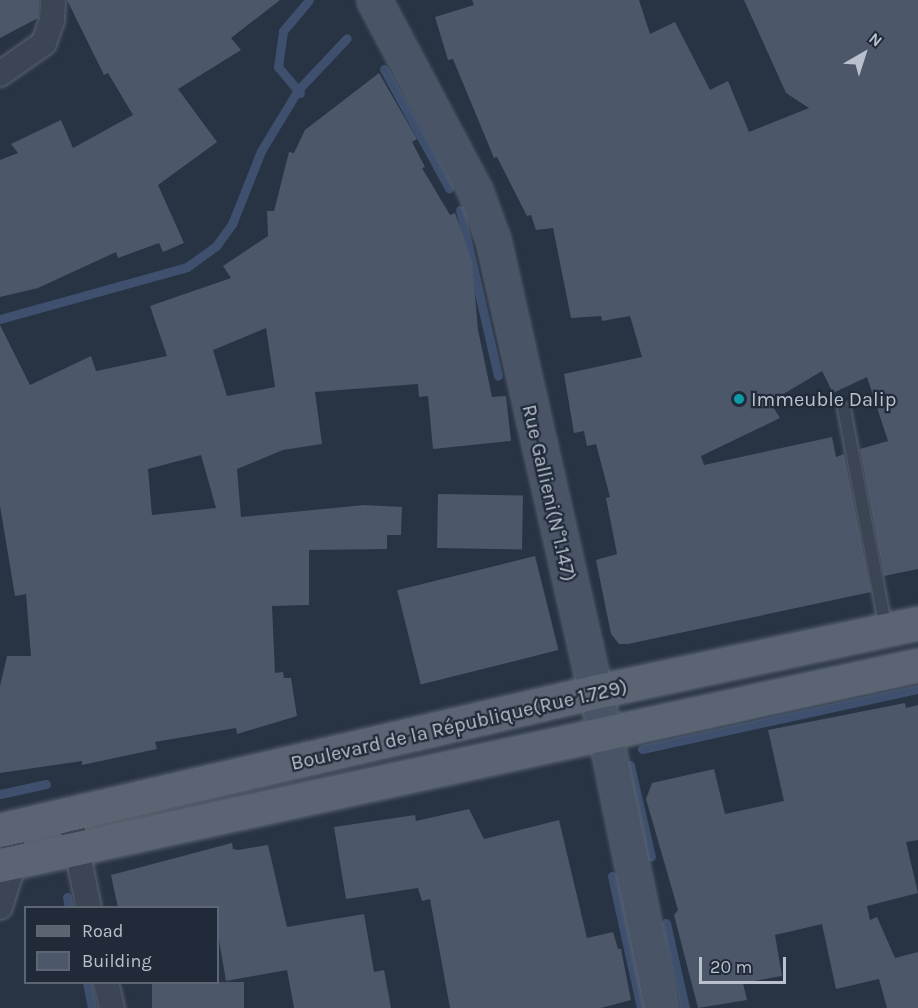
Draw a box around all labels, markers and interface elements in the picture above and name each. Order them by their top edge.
north arrow [834,24,894,84]
text: N [865,29,886,51]
place label: Immeuble Dalip [751,387,896,411]
marker: Immeuble Dalip [732,392,746,406]
street label: Rue Gallieni(N°1.147) [517,402,581,584]
street label: Boulevard de la République(Rue 1.729) [288,675,630,775]
legend [24,906,219,984]
text: Road [82,920,123,942]
scale bar [702,945,789,983]
text: Building [82,950,152,972]
text: 20 m [710,956,752,978]

